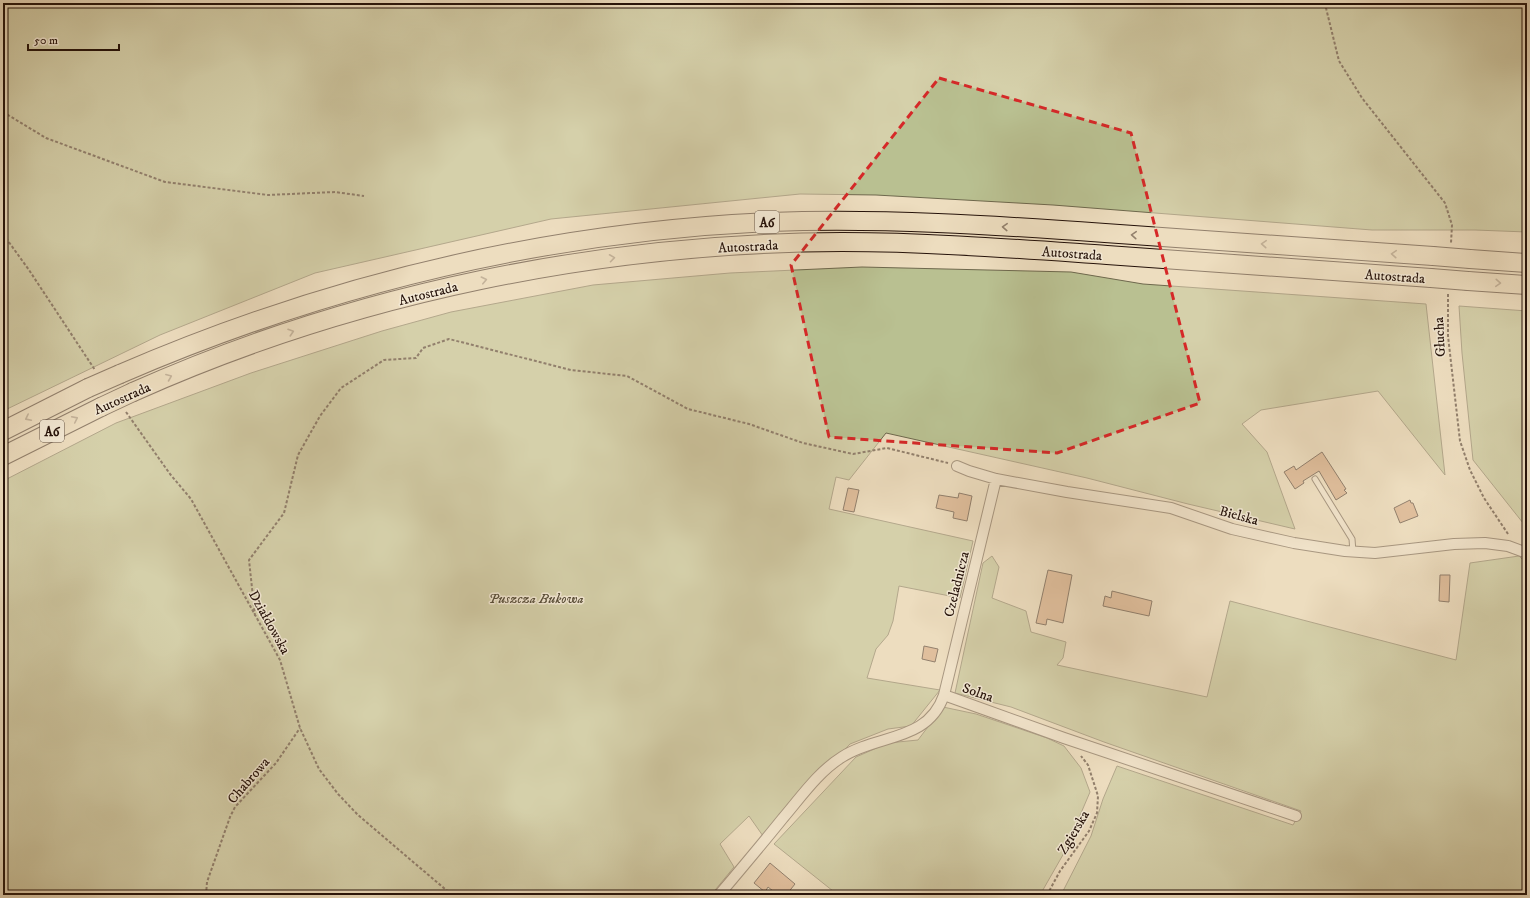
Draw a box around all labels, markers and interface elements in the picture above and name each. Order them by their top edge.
scale bar [28,26,119,52]
text: 50 m [34,33,58,48]
road number: A6 [755,211,779,233]
one-way arrow [1002,222,1008,231]
one-way arrow [1131,231,1138,240]
street label: Autostrada [718,236,779,258]
one-way arrow [1261,240,1267,249]
street label: Autostrada [1041,243,1103,265]
one-way arrow [1391,249,1397,258]
one-way arrow [609,254,615,263]
street label: Autostrada [1364,266,1426,288]
one-way arrow [481,277,487,285]
street label: Autostrada [397,278,460,310]
one-way arrow [1495,278,1501,287]
street label: Głucha [1430,316,1450,357]
one-way arrow [287,328,294,337]
one-way arrow [165,374,173,382]
street label: Autostrada [91,378,154,419]
one-way arrow [25,413,32,421]
one-way arrow [71,416,79,424]
road number: A6 [40,420,64,442]
street label: Bielska [1217,502,1260,530]
street label: Czeladnicza [940,549,974,619]
street label: Działdowska [244,587,294,658]
park label: Puszcza Bukowa [489,590,584,608]
street label: Solna [960,679,996,707]
street label: Chabrowa [224,754,274,808]
street label: Zgierska [1054,807,1094,858]

